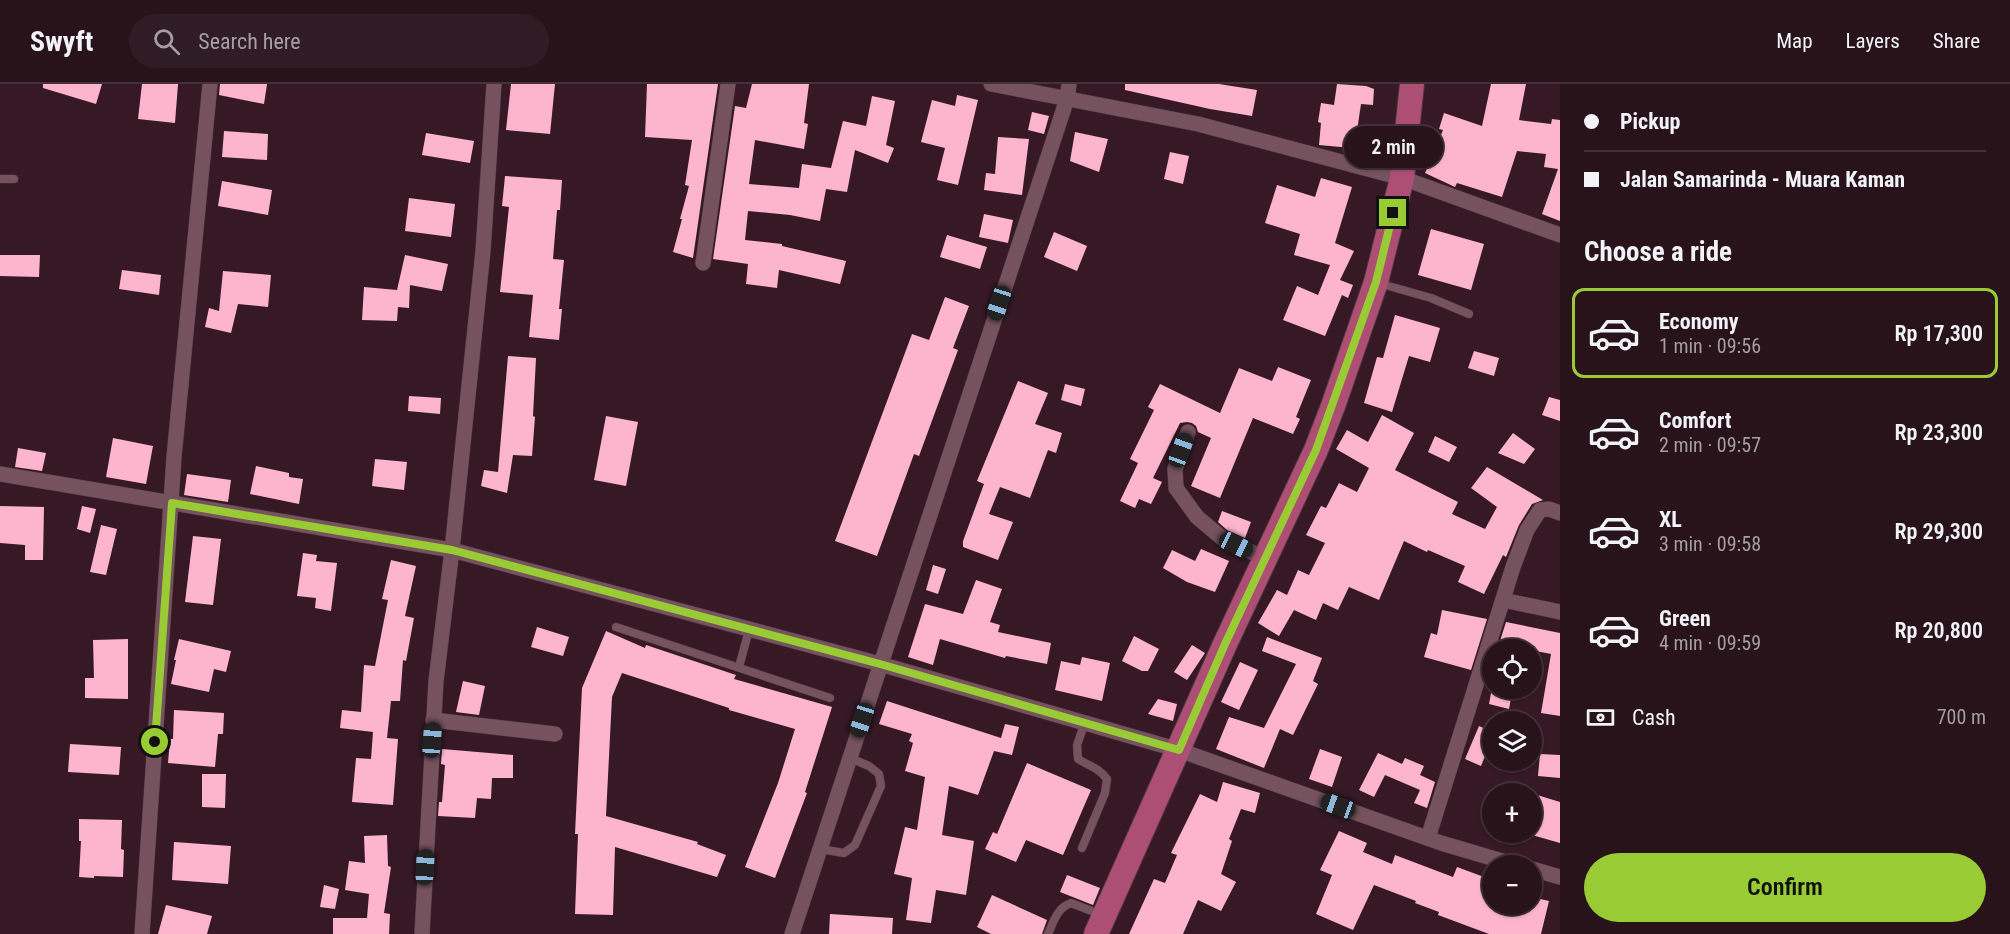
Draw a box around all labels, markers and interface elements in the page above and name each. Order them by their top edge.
search box [129,14,549,68]
text: Swyft [30,25,93,58]
icon: search [150,25,183,58]
text: Search here [198,29,301,54]
text: Map [1776,29,1813,53]
text: Layers [1846,29,1900,53]
text: Share [1933,29,1980,53]
text: Pickup [1620,109,1680,134]
callout: 2 min [1344,126,1442,168]
text: 2 min [1371,135,1416,159]
text: Jalan Samarinda - Muara Kaman [1620,167,1905,192]
route end [1379,199,1406,226]
text: Choose a ride [1584,236,1732,268]
car [985,283,1013,323]
icon: car [1587,306,1641,360]
text: Economy [1659,309,1739,334]
text: Rp 17,300 [1895,321,1983,346]
text: 1 min · 09:56 [1659,334,1761,358]
icon: car [1587,405,1641,459]
text: Comfort [1659,408,1732,433]
text: Rp 23,300 [1895,420,1983,445]
car [1166,430,1196,470]
text: 2 min · 09:57 [1659,433,1761,457]
icon: car [1587,504,1641,558]
text: XL [1659,507,1682,532]
text: Rp 29,300 [1895,519,1983,544]
car [1216,529,1256,561]
text: 3 min · 09:58 [1659,532,1761,556]
icon: car [1587,603,1641,657]
text: Green [1659,606,1711,631]
text: Rp 20,800 [1895,618,1983,643]
text: 4 min · 09:59 [1659,631,1761,655]
map controls [1482,639,1542,915]
button: locate [1482,639,1542,699]
car [848,700,876,740]
icon: cash [1584,701,1617,734]
text: Cash [1632,705,1676,730]
text: 700 m [1937,705,1986,729]
button: layers [1482,711,1542,771]
car [422,721,442,759]
route start [141,728,168,755]
button: + [1482,783,1542,843]
car [1318,791,1358,821]
car [415,849,435,885]
button: Confirm [1584,853,1986,922]
button: − [1482,855,1542,915]

